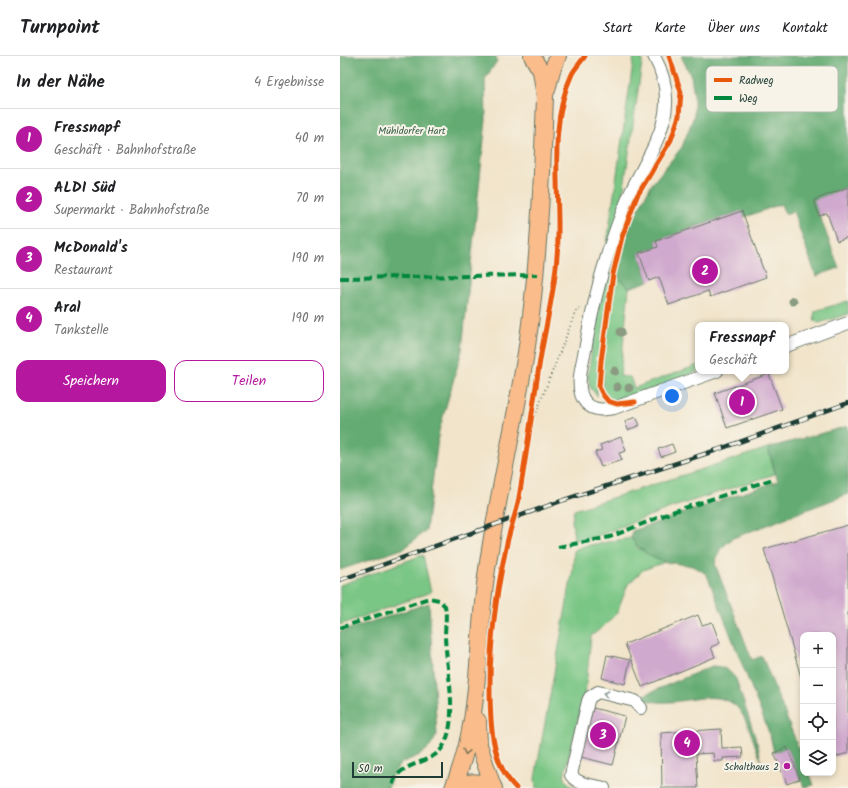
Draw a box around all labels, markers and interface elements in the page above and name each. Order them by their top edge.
text: Turnpoint [20,13,100,43]
text: Start [603,17,632,39]
text: Karte [654,17,686,39]
text: Über uns [708,17,760,39]
text: Kontakt [782,17,828,39]
legend [706,66,838,112]
text: In der Nähe [16,69,105,96]
text: 4 Ergebnisse [254,72,324,93]
text: Radweg [739,72,774,90]
text: Weg [739,90,758,108]
text: Fressnapf [54,116,119,140]
park label: Mühldorfer Hart [378,123,446,139]
text: 1 [27,128,31,149]
text: 40 m [295,128,324,149]
text: Geschäft · Bahnhofstraße [54,140,196,161]
text: ALDI Süd [54,176,116,200]
text: 2 [25,188,33,209]
text: 70 m [296,188,324,209]
text: Supermarkt · Bahnhofstraße [54,200,209,221]
text: McDonald's [54,236,128,260]
text: 3 [25,248,33,269]
text: 190 m [292,248,324,269]
pin: 2 [692,256,718,286]
text: Restaurant [54,260,113,281]
text: Aral [54,296,81,320]
text: 4 [25,308,33,329]
text: 190 m [292,308,324,329]
text: Tankstelle [54,320,109,341]
popup [695,322,789,374]
text: Fressnapf [709,326,775,350]
text: Geschäft [709,350,757,371]
button: Speichern [16,360,166,402]
button: Teilen [174,360,324,402]
your location [662,386,682,406]
pin: 1 [729,387,755,417]
map controls [800,632,836,776]
button: + [800,632,836,668]
button: − [800,668,836,704]
one-way arrow [603,691,609,699]
button: locate [800,704,836,740]
pin: 3 [590,720,616,750]
pin: 4 [674,728,700,758]
button: layers [800,740,836,776]
one-way arrow [462,748,470,755]
place label: Schalthaus 2 [724,759,779,775]
scale bar [352,760,443,779]
text: 50 m [358,760,383,778]
marker: Schalthaus 2 [782,761,792,771]

